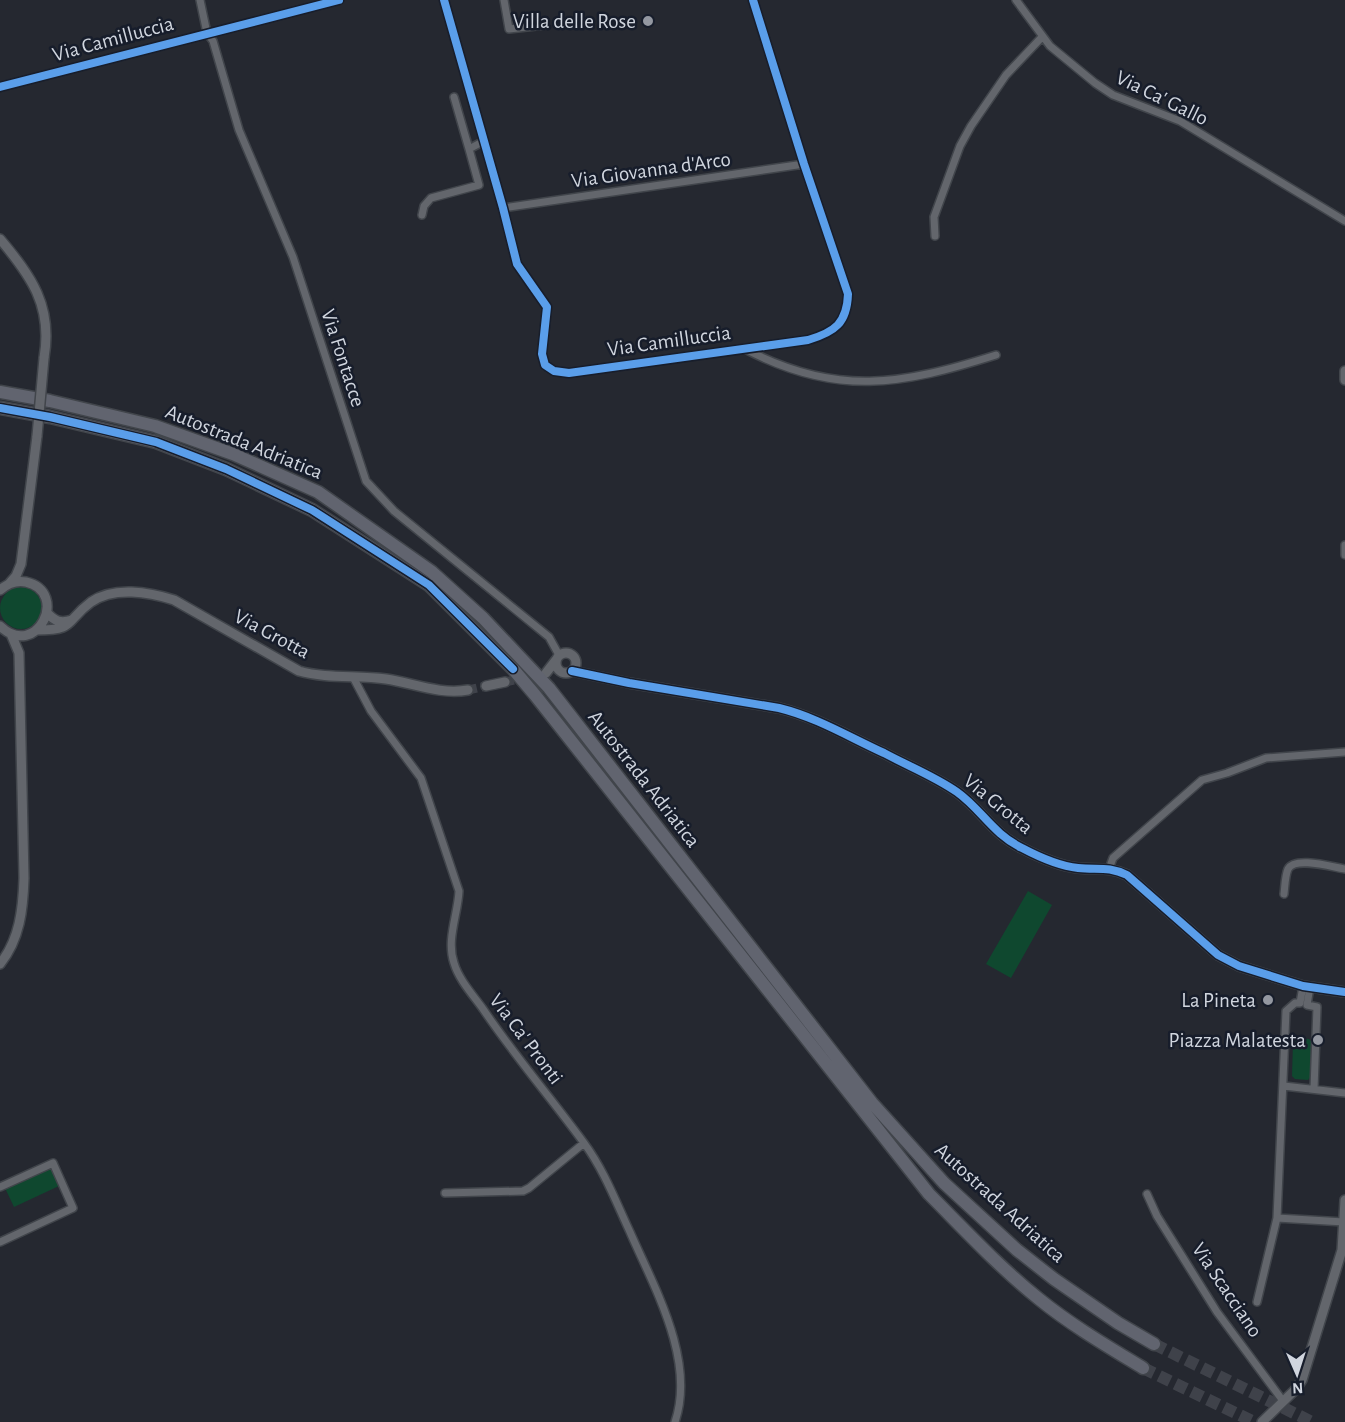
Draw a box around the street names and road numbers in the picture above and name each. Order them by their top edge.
street label: Via Camilluccia [50,13,176,65]
street label: Via Ca' Gallo [1112,67,1212,129]
street label: Via Giovanna d'Arco [570,148,732,192]
street label: Via Fontacce [317,306,369,410]
street label: Via Camilluccia [606,322,732,360]
street label: Autostrada Adriatica [162,401,326,483]
street label: Via Grotta [231,605,314,663]
street label: Autostrada Adriatica [584,707,704,852]
street label: Via Grotta [959,770,1037,838]
street label: Via Ca' Pronti [485,990,567,1088]
street label: Autostrada Adriatica [931,1139,1069,1267]
street label: Via Scacciano [1188,1239,1266,1341]

